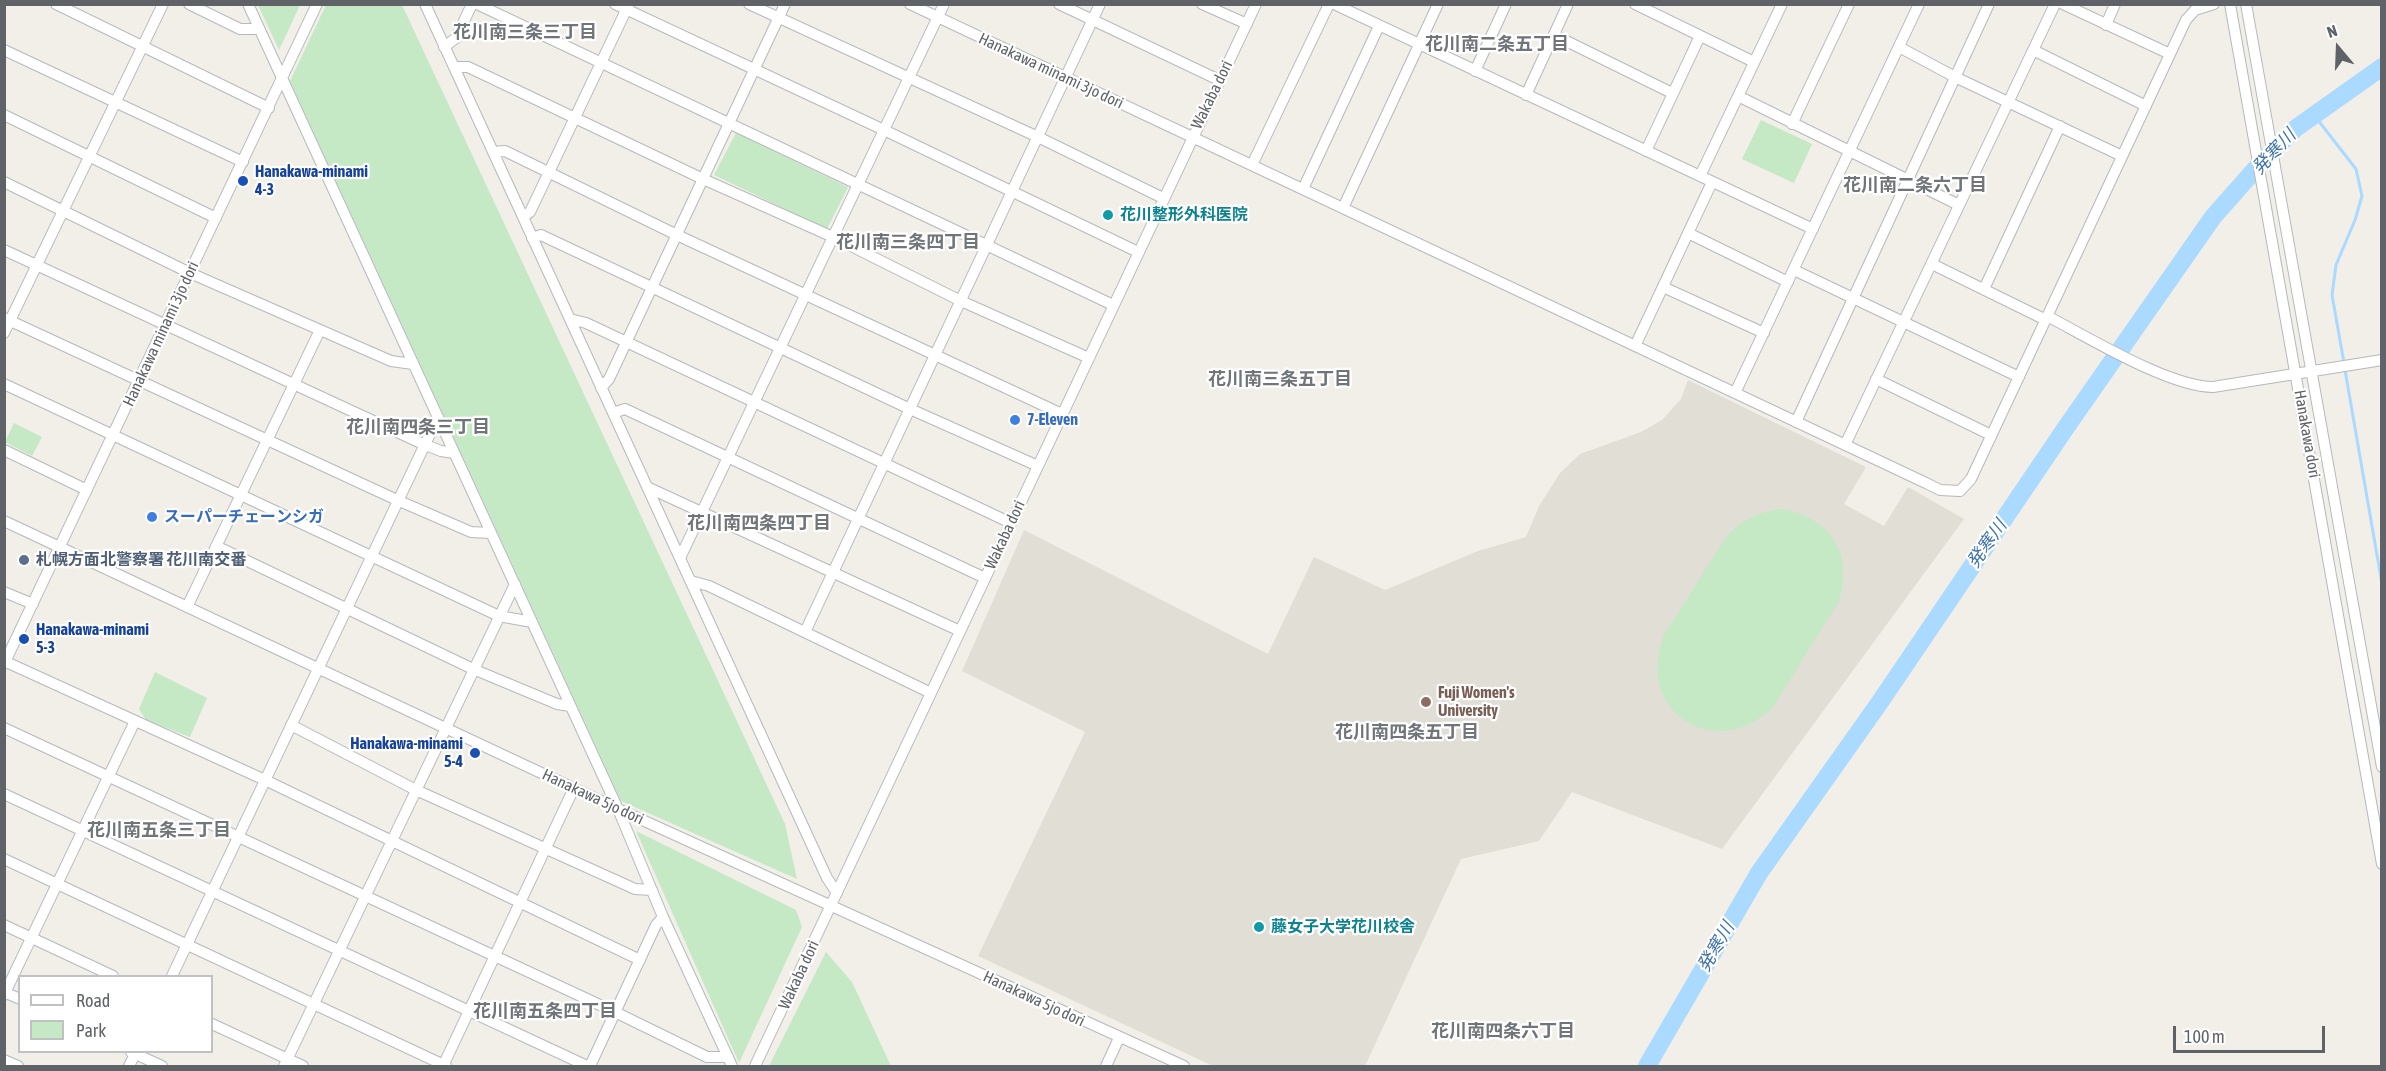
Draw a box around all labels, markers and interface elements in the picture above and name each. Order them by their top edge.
north arrow [2308,18,2368,78]
district label: 花川南三条三丁目 [453,21,597,43]
text: N [2325,21,2340,41]
street label: Hanakawa minami 3jo dori [976,29,1126,113]
district label: 花川南二条五丁目 [1425,33,1569,55]
street label: Wakaba dori [1187,58,1237,132]
water label: 発寒川 [2248,125,2300,179]
place label: Hanakawa-minami 4-3 [255,162,368,200]
marker: Hanakawa-minami 4-3 [236,174,250,188]
district label: 花川南二条六丁目 [1843,174,1987,196]
place label: 花川整形外科医院 [1120,205,1248,225]
marker: 花川整形外科医院 [1101,208,1115,222]
district label: 花川南三条四丁目 [836,231,980,253]
street label: Hanakawa minami 3jo dori [119,259,203,409]
district label: 花川南三条五丁目 [1208,368,1352,390]
street label: Hanakawa dori [2290,389,2324,479]
place label: 7-Eleven [1027,410,1078,430]
marker: 7-Eleven [1008,413,1022,427]
district label: 花川南四条三丁目 [346,416,490,438]
street label: Wakaba dori [981,498,1029,572]
place label: スーパーチェーンシガ [164,507,324,527]
marker: スーパーチェーンシガ [145,510,159,524]
district label: 花川南四条四丁目 [687,512,831,534]
water label: 発寒川 [1963,516,2011,572]
place label: 札幌方面北警察署 花川南交番 [36,550,246,570]
marker: 札幌方面北警察署 花川南交番 [17,553,31,567]
place label: Hanakawa-minami 5-3 [36,620,149,658]
marker: Hanakawa-minami 5-3 [17,632,31,646]
place label: Fuji Women's University [1438,683,1515,721]
marker: Fuji Women's University [1419,695,1433,709]
district label: 花川南四条五丁目 [1335,721,1479,743]
place label: Hanakawa-minami 5-4 [350,734,463,772]
marker: Hanakawa-minami 5-4 [468,746,482,760]
street label: Hanakawa 5jo dori [539,765,647,829]
district label: 花川南五条三丁目 [87,819,231,841]
place label: 藤女子大学花川校舎 [1271,917,1415,937]
water label: 発寒川 [1693,918,1739,976]
marker: 藤女子大学花川校舎 [1252,920,1266,934]
street label: Wakaba dori [775,938,823,1012]
street label: Hanakawa 5jo dori [980,967,1088,1031]
legend [18,975,213,1053]
text: Road [76,990,110,1011]
district label: 花川南五条四丁目 [473,1000,617,1022]
scale bar [2176,1014,2328,1052]
text: Park [76,1020,106,1041]
district label: 花川南四条六丁目 [1431,1020,1575,1042]
text: 100 m [2184,1026,2225,1047]

